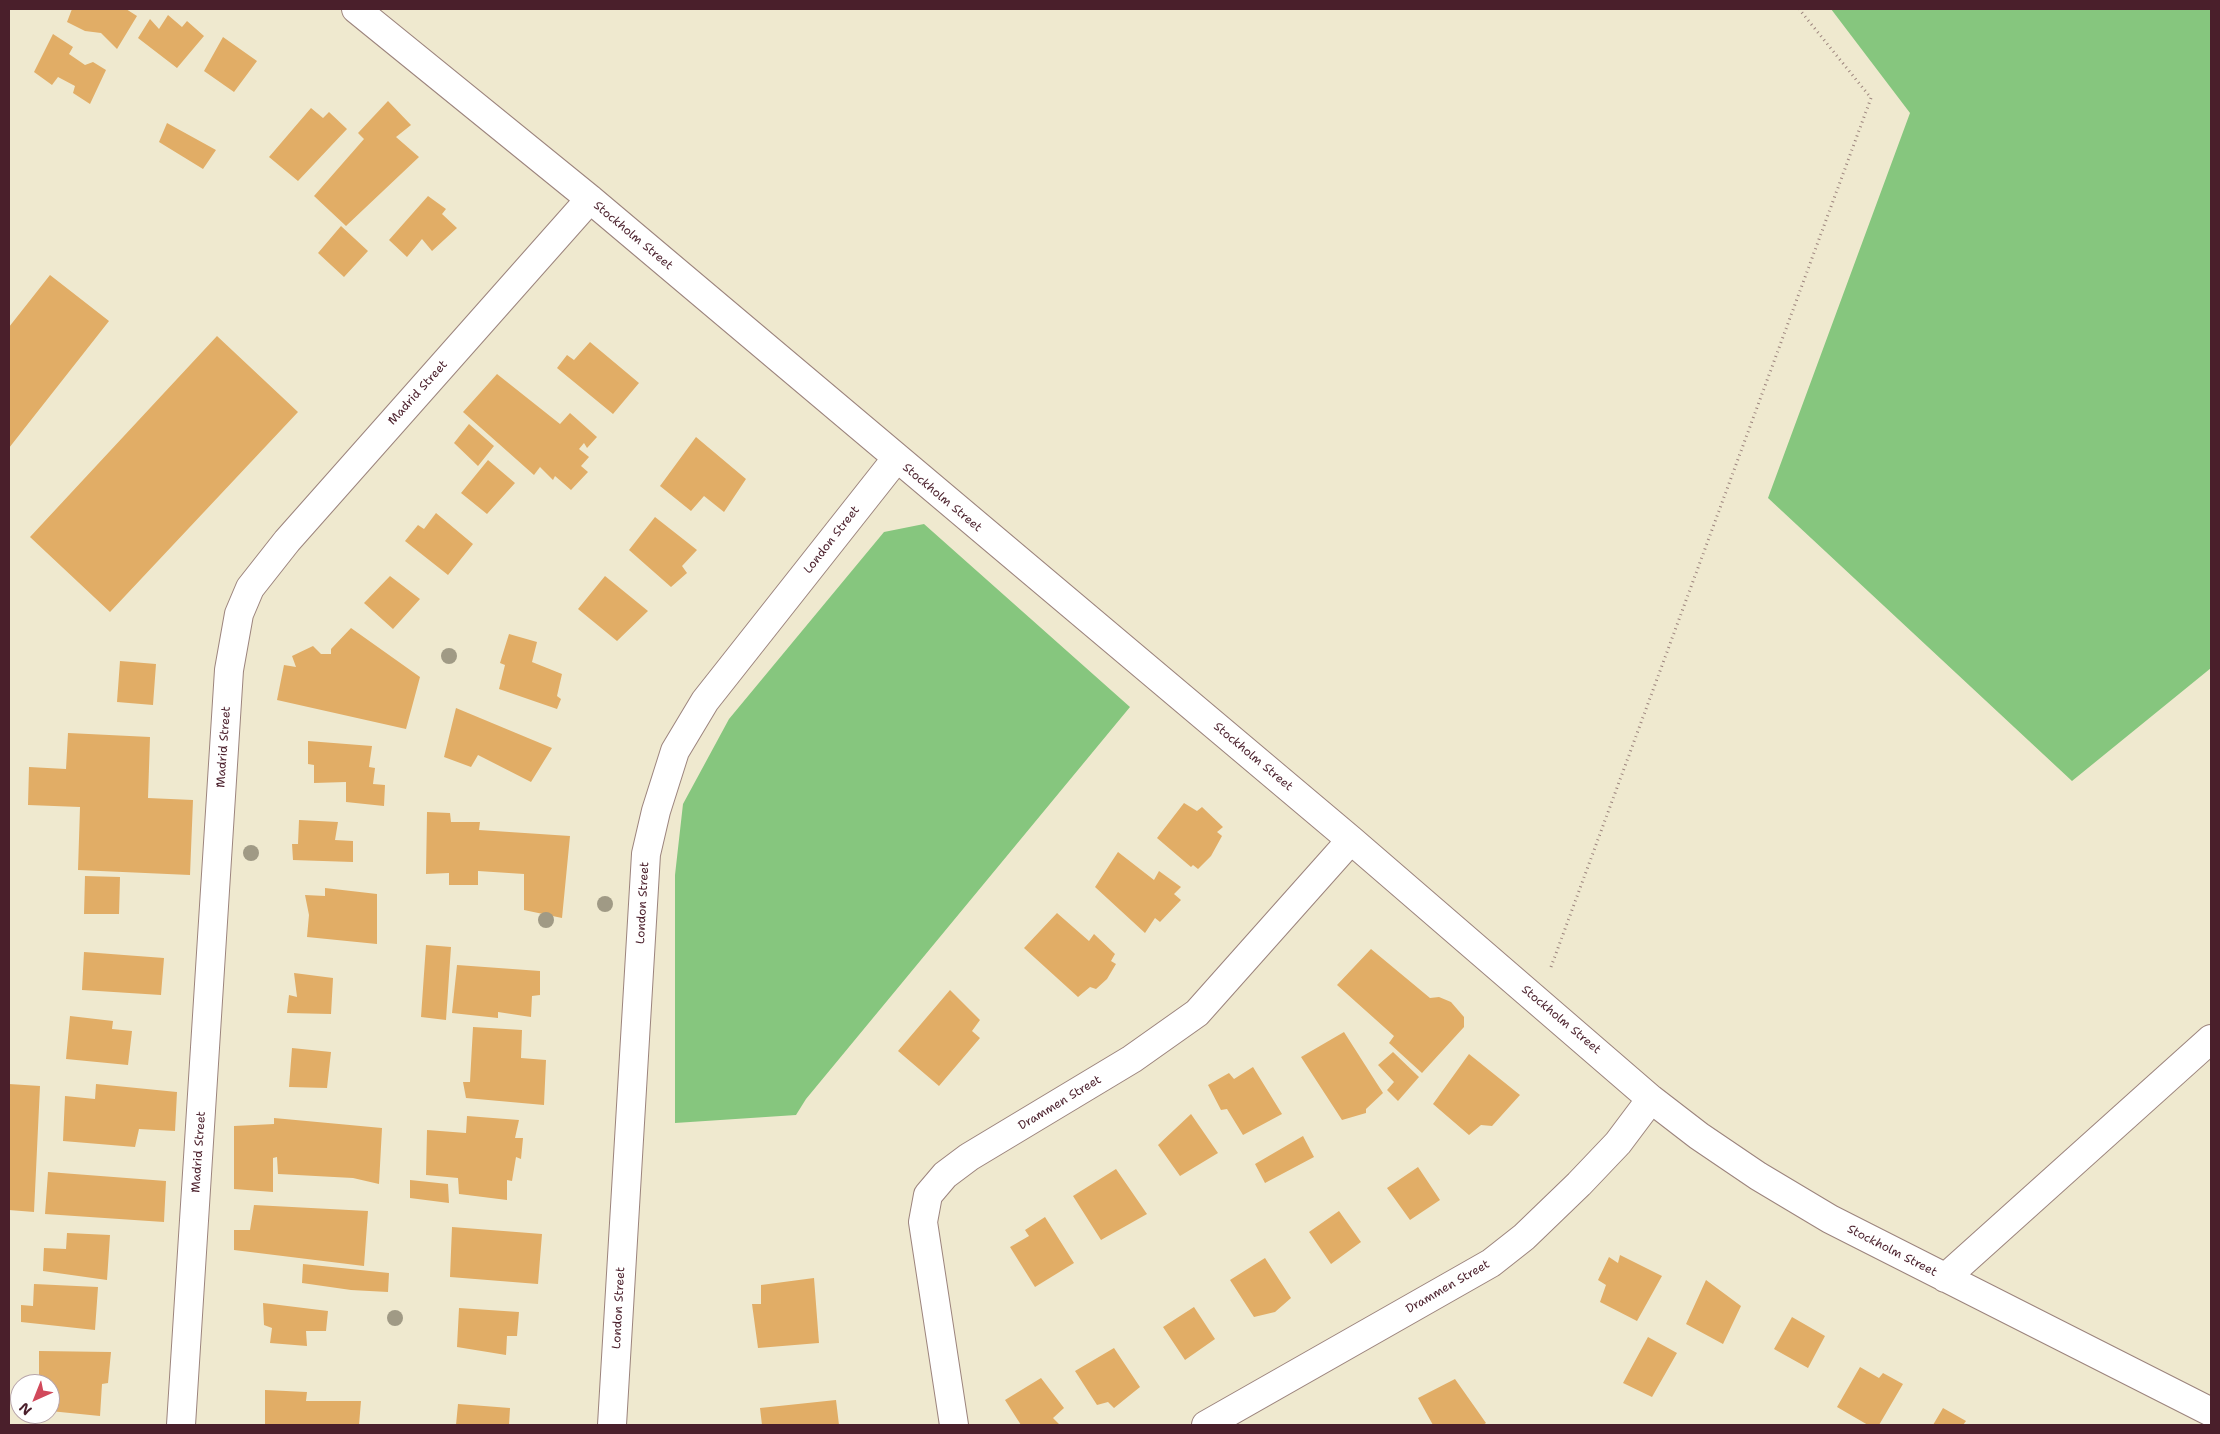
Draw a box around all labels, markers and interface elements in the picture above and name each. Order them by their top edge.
street label: Stockholm Street [590,199,676,273]
street label: Madrid Street [385,358,451,428]
street label: Stockholm Street [899,461,985,535]
street label: London Street [801,503,863,577]
street label: Madrid Street [214,706,234,788]
street label: Stockholm Street [1210,720,1296,794]
street label: London Street [634,862,652,944]
street label: Stockholm Street [1518,983,1604,1057]
street label: Drammen Street [1016,1073,1104,1133]
street label: Madrid Street [189,1111,209,1193]
street label: Stockholm Street [1845,1222,1939,1280]
street label: Drammen Street [1404,1257,1492,1317]
street label: London Street [610,1267,628,1349]
north arrow [10,1374,60,1424]
text: N [15,1399,36,1419]

